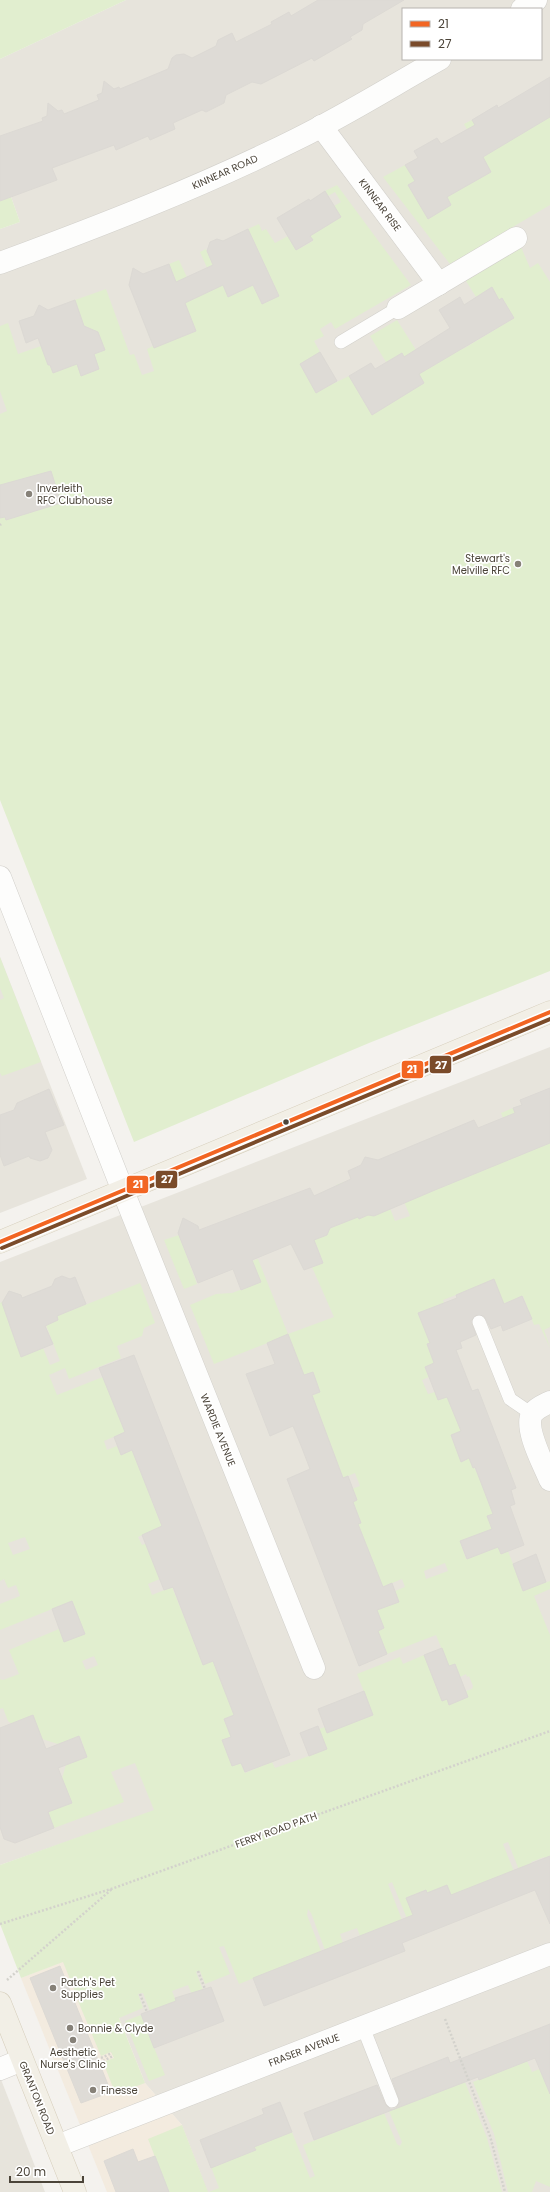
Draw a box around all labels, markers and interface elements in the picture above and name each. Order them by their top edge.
legend [402,8,542,60]
text: 21 [438,15,449,32]
text: 27 [438,35,452,52]
street label: KINNEAR ROAD [190,151,260,193]
street label: KINNEAR RISE [355,175,405,235]
place label: Inverleith RFC Clubhouse [37,481,112,508]
marker: Inverleith RFC Clubhouse [24,489,34,499]
place label: Stewart's Melville RFC [452,551,510,578]
marker: Stewart's Melville RFC [513,559,523,569]
line badge: 27 [429,1055,452,1074]
text: 27 [435,1057,447,1073]
line badge: 21 [401,1060,424,1079]
text: 21 [407,1061,417,1077]
unlabelled marker [281,1117,291,1127]
line badge: 27 [155,1170,178,1189]
text: 27 [161,1171,173,1187]
line badge: 21 [126,1175,149,1194]
text: 21 [133,1176,143,1192]
street label: WARDIE AVENUE [197,1391,239,1469]
street label: FERRY ROAD PATH [233,1808,319,1852]
place label: Patch's Pet Supplies [61,1975,115,2002]
marker: Patch's Pet Supplies [48,1983,58,1993]
place label: Bonnie & Clyde [78,2021,154,2036]
marker: Bonnie & Clyde [65,2023,75,2033]
street label: FRASER AVENUE [266,2030,342,2070]
marker: Aesthetic Nurse's Clinic [68,2035,78,2045]
place label: Aesthetic Nurse's Clinic [40,2045,106,2072]
street label: GRANTON ROAD [15,2059,59,2137]
place label: Finesse [101,2083,138,2098]
marker: Finesse [88,2085,98,2095]
scale bar [10,2158,83,2184]
text: 20 m [16,2163,46,2180]

